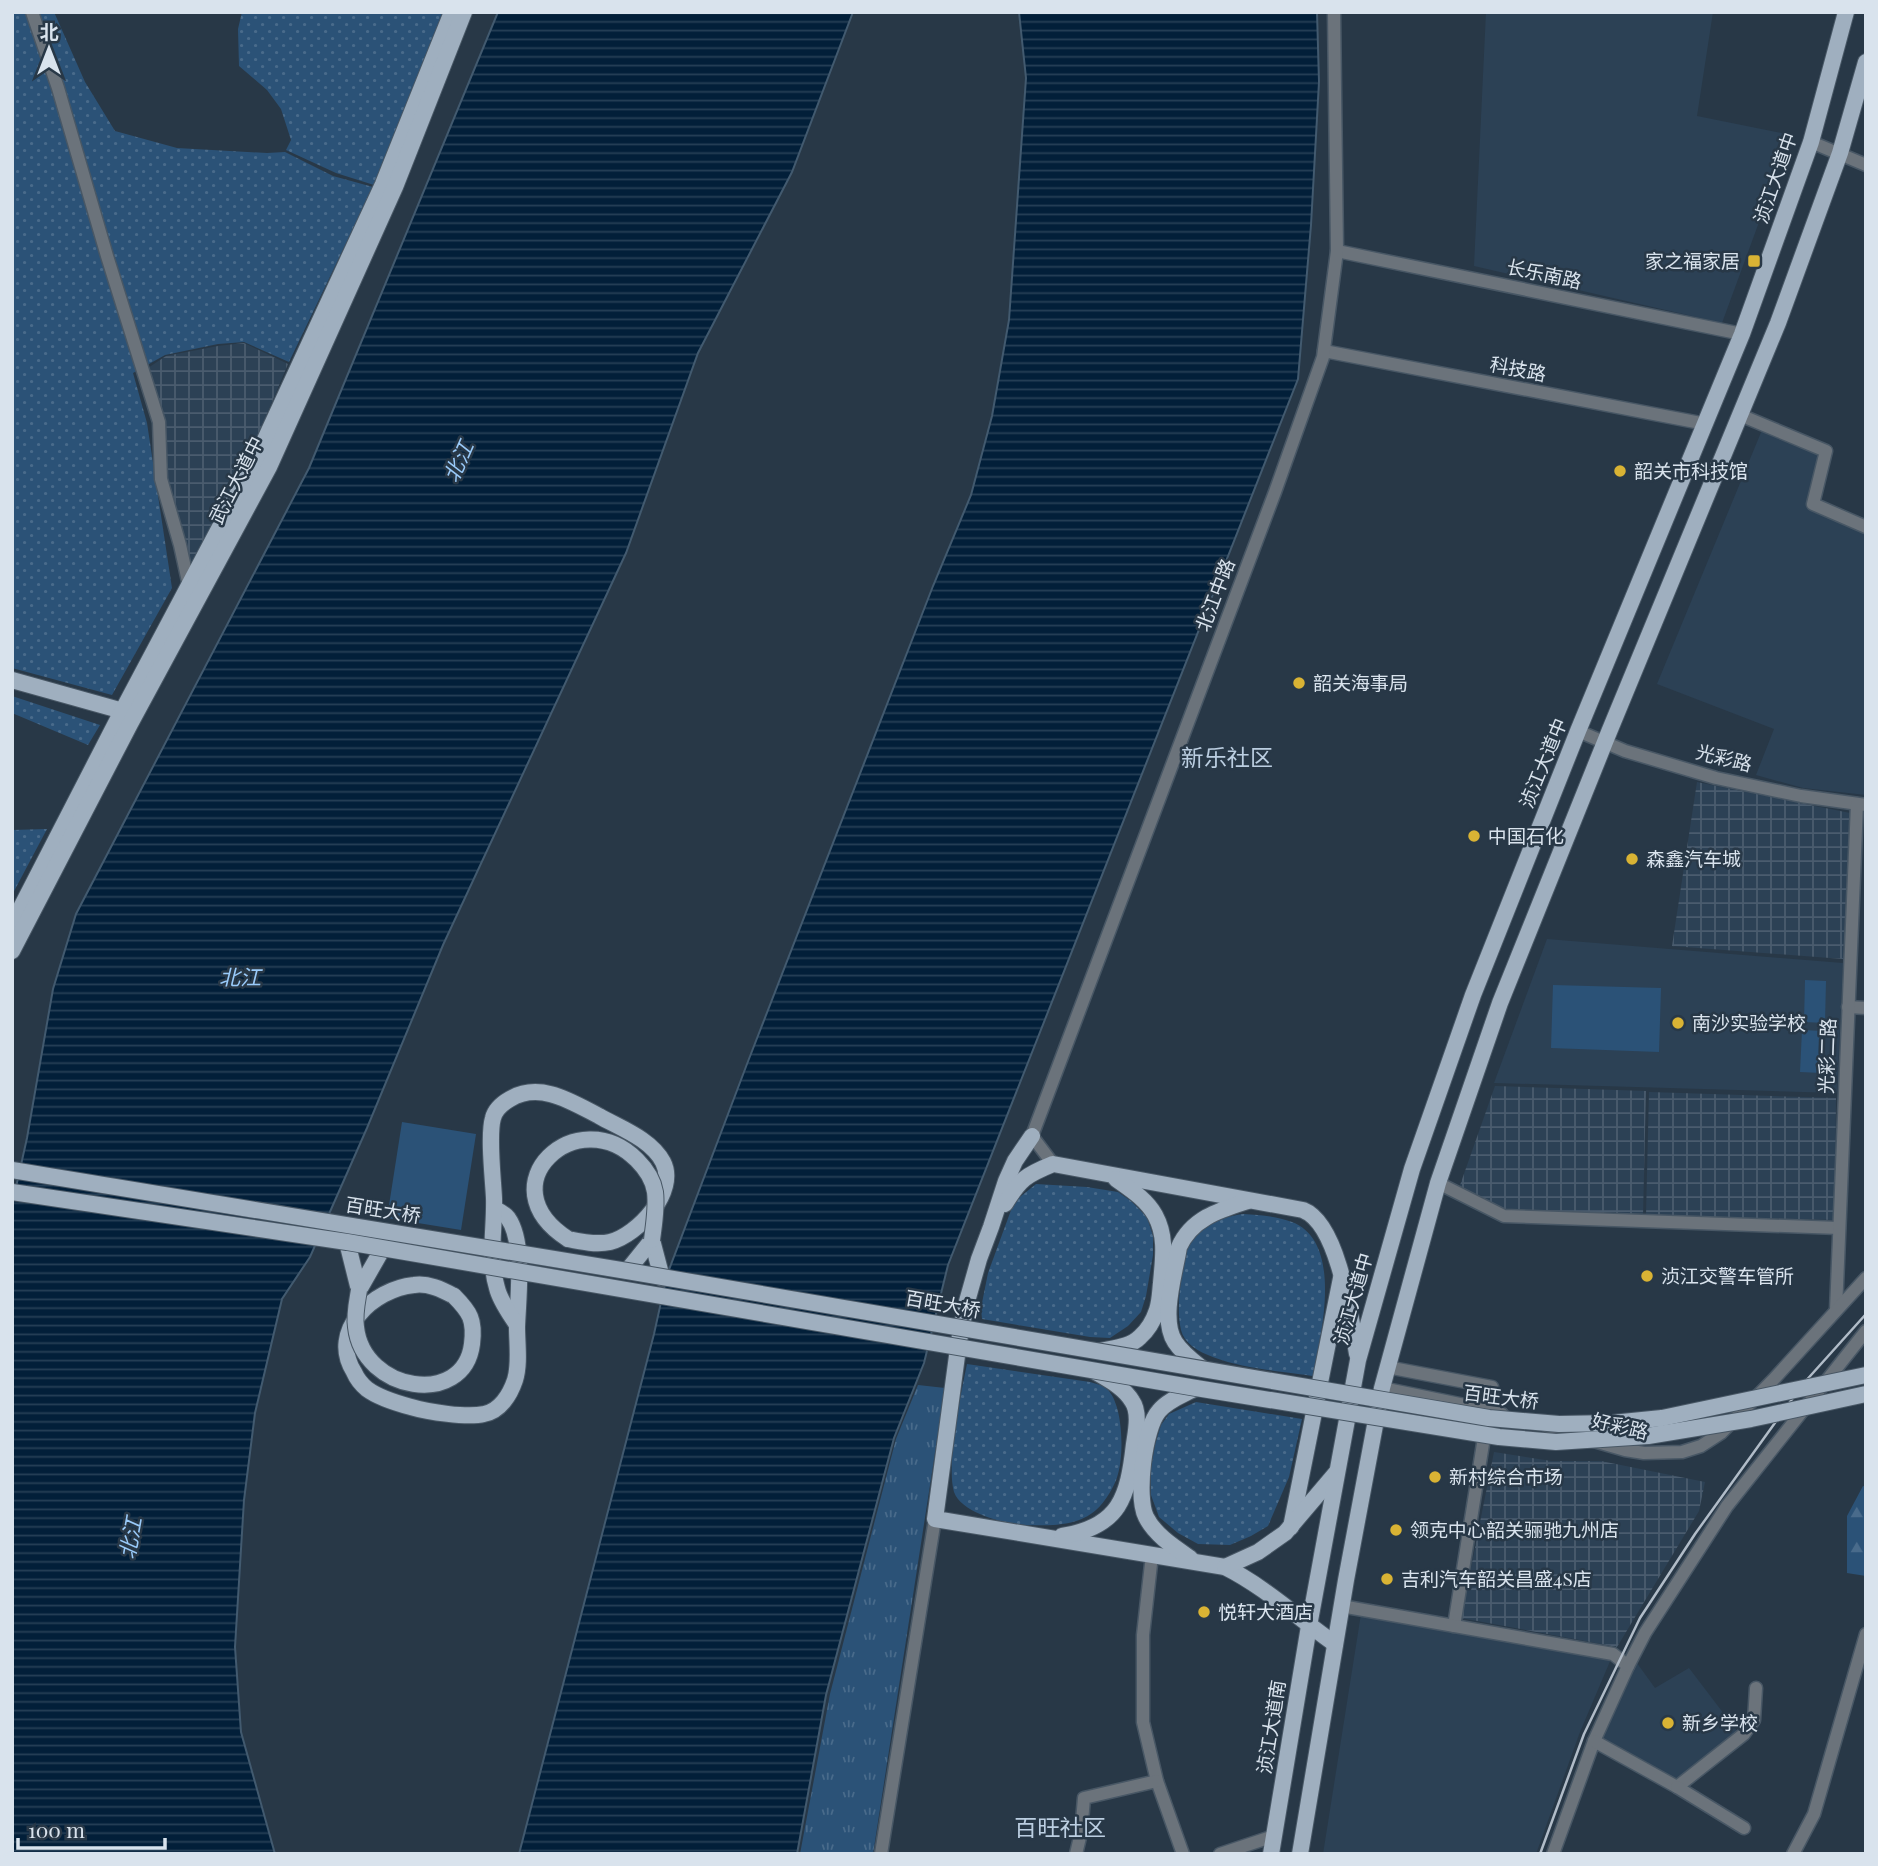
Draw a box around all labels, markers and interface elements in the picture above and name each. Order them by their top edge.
north arrow [14,14,84,84]
text: 北 [39,18,59,44]
street label: 浈江大道中 [1746,129,1802,227]
place label: 家之福家居 [1645,247,1740,273]
street label: 长乐南路 [1504,252,1584,294]
marker: 家之福家居 [1746,253,1762,269]
street label: 科技路 [1488,350,1549,386]
street label: 武江大道中 [202,431,268,528]
water label: 北江 [436,434,479,486]
place label: 韶关市科技馆 [1634,457,1748,483]
marker: 韶关市科技馆 [1612,463,1628,479]
street label: 北江中路 [1188,554,1240,635]
place label: 韶关海事局 [1313,669,1408,695]
marker: 韶关海事局 [1291,675,1307,691]
street label: 浈江大道中 [1512,714,1572,812]
street label: 光彩路 [1693,738,1755,777]
district label: 新乐社区 [1181,741,1273,772]
place label: 中国石化 [1488,822,1564,848]
marker: 中国石化 [1466,828,1482,844]
place label: 森鑫汽车城 [1646,845,1741,871]
marker: 森鑫汽车城 [1624,851,1640,867]
water label: 北江 [219,962,263,990]
place label: 南沙实验学校 [1692,1009,1806,1035]
marker: 南沙实验学校 [1670,1015,1686,1031]
street label: 光彩二路 [1812,1018,1840,1094]
street label: 百旺大桥 [344,1190,423,1228]
street label: 浈江大道中 [1326,1249,1378,1348]
place label: 浈江交警车管所 [1661,1262,1794,1288]
marker: 浈江交警车管所 [1639,1268,1655,1284]
street label: 百旺大桥 [903,1284,983,1322]
street label: 百旺大桥 [1462,1378,1540,1414]
street label: 好彩路 [1590,1406,1651,1444]
place label: 新村综合市场 [1449,1463,1563,1489]
marker: 新村综合市场 [1427,1469,1443,1485]
water label: 北江 [112,1513,147,1561]
place label: 领克中心韶关骊驰九州店 [1410,1516,1619,1542]
marker: 领克中心韶关骊驰九州店 [1388,1522,1404,1538]
place label: 吉利汽车韶关昌盛4S店 [1401,1565,1592,1591]
marker: 吉利汽车韶关昌盛4S店 [1379,1571,1395,1587]
place label: 悦轩大酒店 [1218,1598,1313,1624]
marker: 悦轩大酒店 [1196,1604,1212,1620]
street label: 浈江大道南 [1250,1678,1290,1776]
place label: 新乡学校 [1682,1709,1758,1735]
marker: 新乡学校 [1660,1715,1676,1731]
scale bar [18,1806,164,1850]
district label: 百旺社区 [1014,1811,1106,1842]
text: 100 m [28,1815,85,1843]

